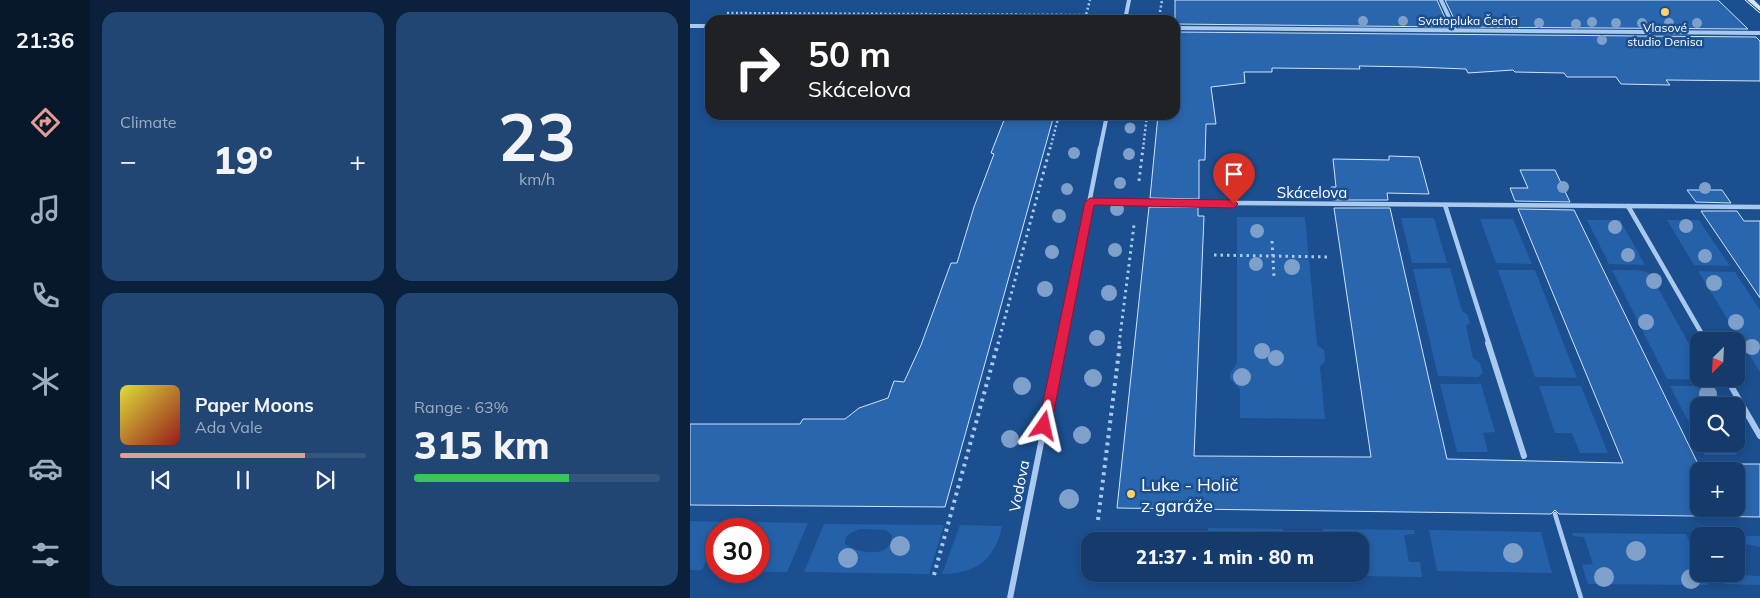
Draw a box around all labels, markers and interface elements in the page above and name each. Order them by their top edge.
marker: Vlasové studio Denisa [1659,6,1671,18]
street label: Svatopluka Čecha [1418,13,1518,28]
place label: Vlasové studio Denisa [1627,20,1703,49]
text: 21:36 [16,26,74,54]
text: 50 m [808,32,891,76]
icon: right [725,35,790,100]
text: Skácelova [808,75,911,103]
text: 23 [498,96,576,177]
icon: directions [28,105,63,140]
text: Climate [120,112,176,132]
text: 19° [213,136,273,184]
text: − [120,143,137,178]
text: + [349,143,366,178]
pin [1213,153,1255,204]
icon: arrive [1220,160,1248,188]
text: km/h [519,169,555,189]
street label: Skácelova [1277,183,1347,202]
icon: music [28,192,63,227]
icon: phone [28,278,63,313]
north arrow [1690,332,1745,388]
map controls [1690,332,1745,582]
icon: climate [28,364,63,399]
text: Paper Moons [195,393,314,417]
text: Range · 63% [414,397,509,417]
button: search [1690,397,1745,452]
position arrow [1017,399,1069,451]
text: Ada Vale [195,417,262,437]
text: 315 km [414,421,550,469]
icon: car [28,451,63,486]
street label: Vodova [1005,458,1033,514]
button: + [1690,462,1745,517]
icon: previous [147,466,175,494]
icon: pause [229,466,257,494]
icon: next [311,466,339,494]
place label: Luke - Holič z garáže [1141,473,1239,517]
marker: Luke - Holič z garáže [1125,488,1137,500]
speed limit sign: 30 [705,518,770,583]
button: − [1690,527,1745,582]
icon: filters [28,537,63,572]
text: 21:37 · 1 min · 80 m [1136,545,1314,569]

